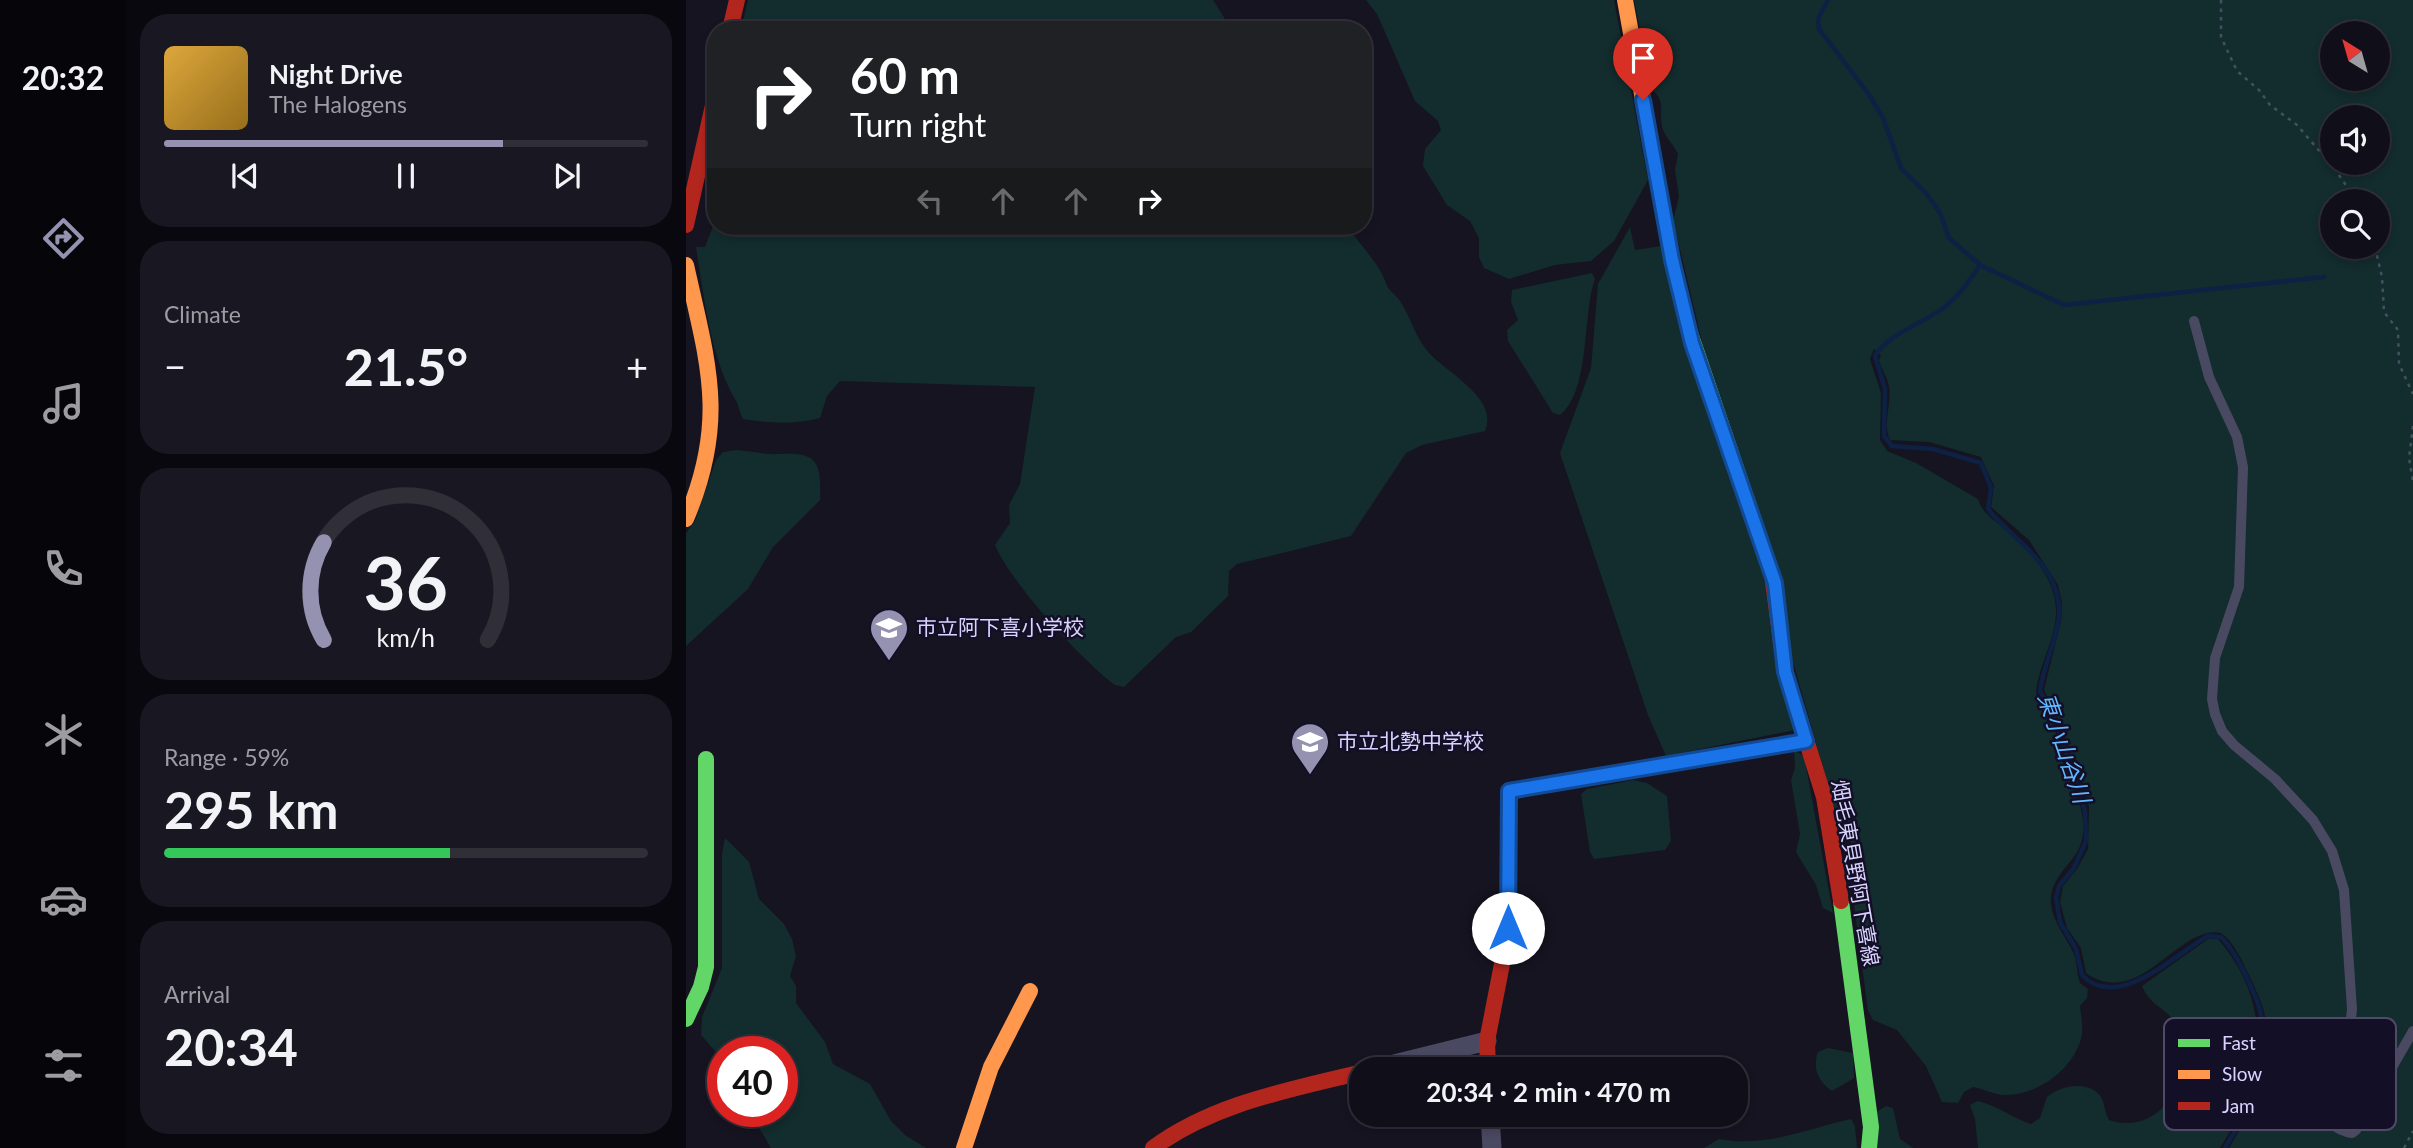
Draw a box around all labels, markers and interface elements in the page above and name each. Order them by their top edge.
north arrow [2320,21,2390,91]
map controls [2320,21,2390,259]
pin [1613,28,1673,100]
icon: arrive [1624,39,1662,77]
text: 60 m [850,46,960,104]
icon: right [735,49,826,140]
text: 20:32 [22,58,104,97]
text: Night Drive [269,58,403,90]
text: The Halogens [269,90,407,118]
text: Turn right [850,105,986,144]
button: sound [2320,105,2390,175]
icon: previous [226,157,264,195]
icon: pause [387,157,425,195]
icon: next [548,157,586,195]
icon: left [911,182,949,220]
icon: ahead [984,182,1022,220]
icon: ahead [1057,182,1095,220]
icon: right [1130,182,1168,220]
button: search [2320,189,2390,259]
icon: directions [39,214,88,263]
text: Climate [164,300,241,328]
text: 21.5° [344,335,468,397]
text: − [164,343,186,389]
text: + [626,343,648,389]
icon: music [39,379,88,428]
text: 36 [364,538,448,626]
icon: phone [39,544,88,593]
school or university icon: 市立阿下喜小学校 [868,607,910,662]
place label: 市立阿下喜小学校 [916,614,1084,639]
text: km/h [377,622,435,652]
water label: 東小山谷川 [2033,689,2098,809]
icon: climate [39,710,88,759]
school or university icon: 市立北勢中学校 [1289,721,1331,776]
place label: 市立北勢中学校 [1337,728,1484,753]
text: Range · 59% [164,743,289,771]
text: 295 km [164,778,338,840]
street label: 畑毛東貝野阿下喜線 [1828,778,1885,968]
icon: car [39,875,88,924]
position arrow [1471,891,1545,965]
text: Arrival [164,980,230,1008]
text: 20:34 [164,1015,298,1077]
legend [2164,1018,2396,1130]
text: Fast [2222,1031,2256,1054]
speed limit sign: 40 [707,1036,798,1127]
icon: filters [39,1041,88,1090]
text: Slow [2222,1062,2262,1085]
text: 20:34 · 2 min · 470 m [1426,1076,1671,1108]
text: Jam [2222,1094,2255,1117]

